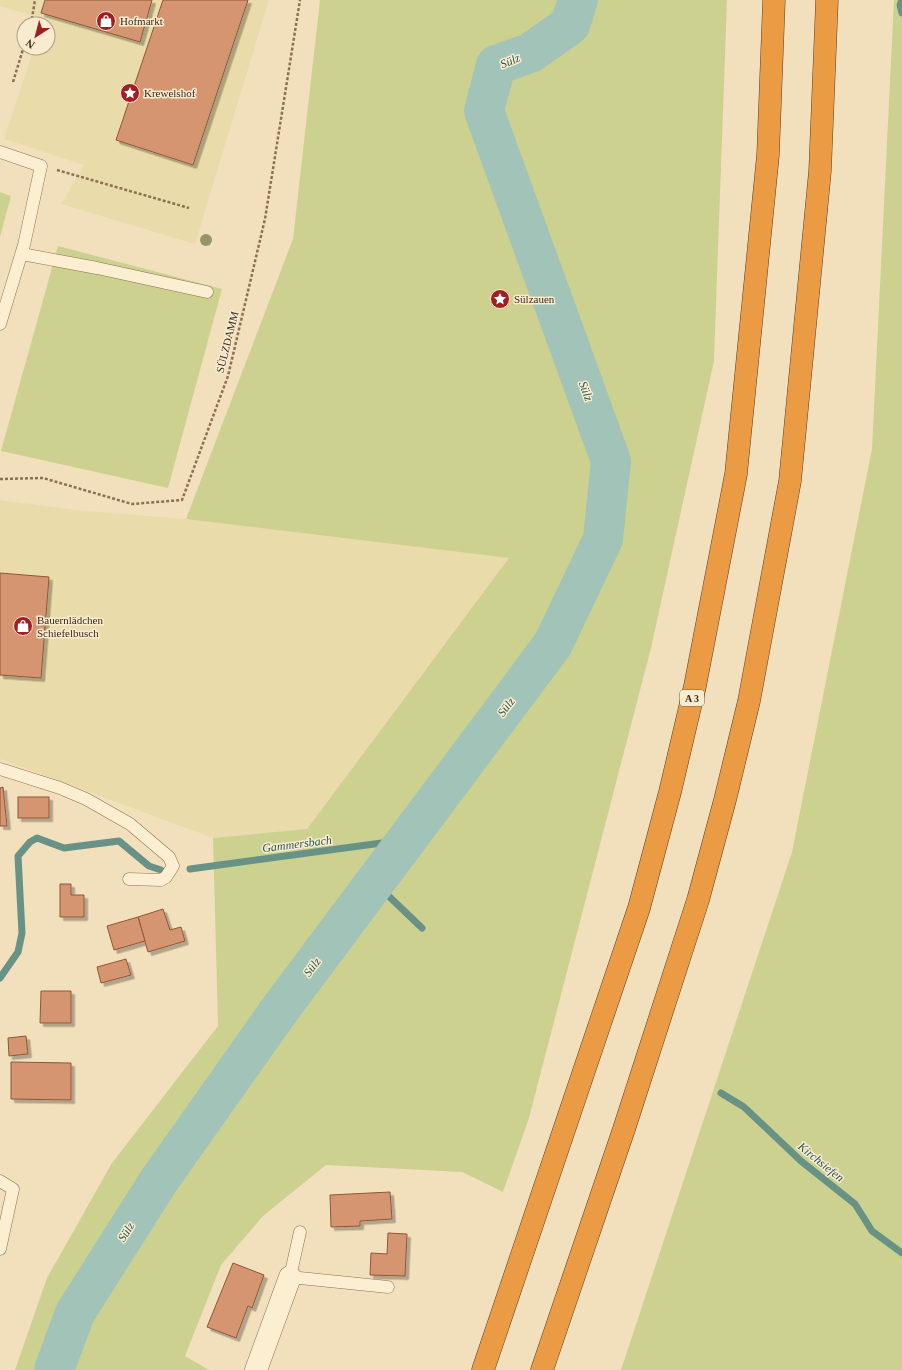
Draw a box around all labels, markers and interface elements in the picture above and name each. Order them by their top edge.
shop icon: Hofmarkt [95,10,117,32]
place label: Hofmarkt [120,15,163,27]
north arrow [16,16,56,56]
text: N [23,37,37,51]
water label: Sülz [498,51,522,71]
place icon: Krewelshof [119,82,141,104]
place label: Krewelshof [144,87,196,99]
place icon: Sülzauen [489,288,511,310]
place label: Sülzauen [514,293,555,305]
street label: SÜLZDAMM [214,310,240,374]
water label: Sülz [576,379,596,403]
place label: Bauernlädchen Schiefelbusch [37,614,103,639]
shop icon: Bauernlädchen Schiefelbusch [12,615,34,637]
road number: A 3 [680,690,704,706]
water label: Sülz [494,695,518,719]
water label: Gammersbach [261,833,333,855]
water label: Sülz [300,955,324,979]
water label: Kirchsiefen [794,1139,847,1185]
water label: Sülz [115,1220,137,1244]

